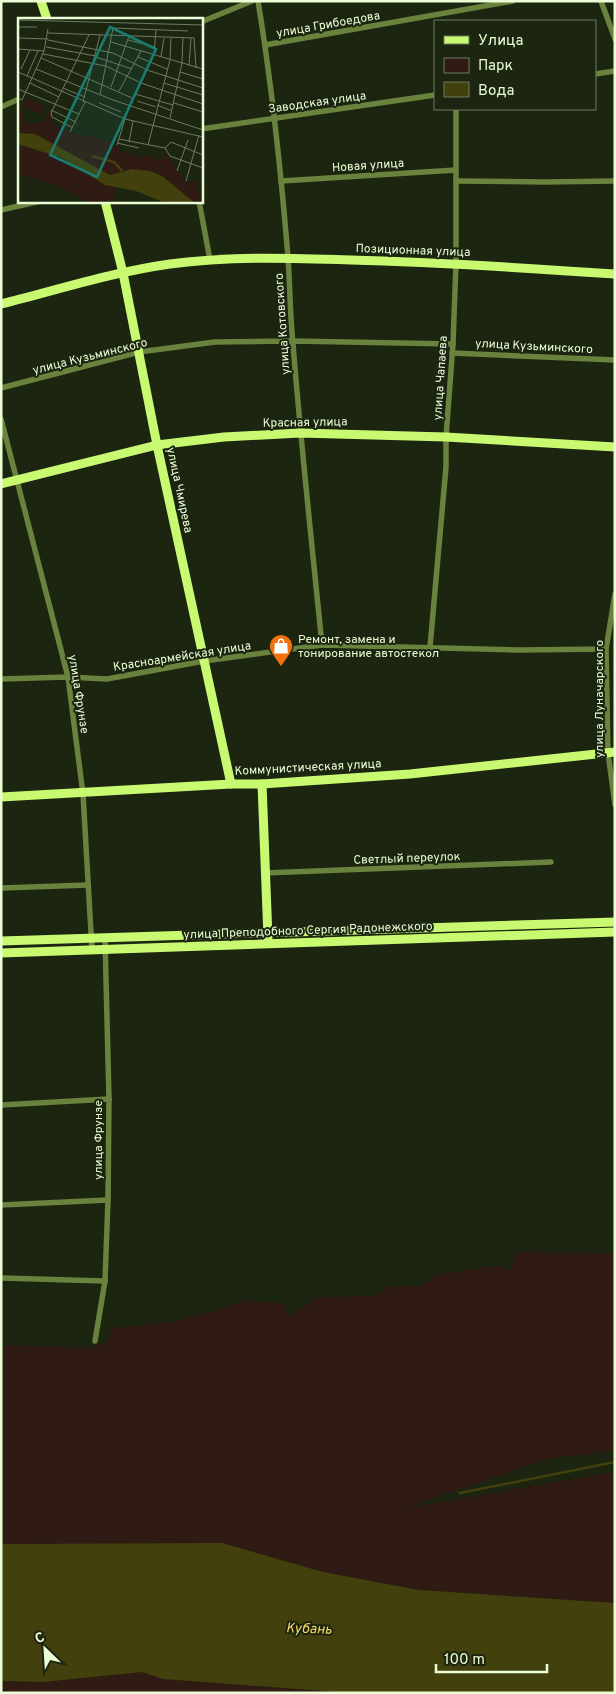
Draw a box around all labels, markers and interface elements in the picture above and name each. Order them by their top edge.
street label: улица Грибоедова [275,8,381,42]
inset map [18,18,202,202]
legend [434,20,596,110]
text: Улица [478,32,523,51]
text: Парк [478,57,513,76]
text: Вода [478,82,514,101]
street label: Заводская улица [267,88,367,118]
street label: Новая улица [331,155,405,177]
street label: Позиционная улица [355,241,471,261]
street label: улица Котовского [271,272,295,375]
street label: улица Кузьминского [31,335,150,379]
street label: улица Чапаева [430,335,452,421]
street label: улица Кузьминского [475,336,593,358]
street label: Красная улица [262,414,348,432]
street label: улица Чмирева [162,446,196,535]
place label: Ремонт, замена и тонирование автостекол [298,632,439,662]
shop icon: Ремонт, замена и тонирование автостекол [268,633,294,667]
street label: Красноармейская улица [112,638,252,676]
street label: улица Луначарского [592,640,608,758]
street label: улица Фрунзе [64,653,92,735]
street label: Коммунистическая улица [234,756,382,780]
street label: Светлый переулок [353,849,461,869]
street label: улица Преподобного Сергия Радонежского [183,919,433,943]
street label: улица Фрунзе [91,1100,107,1180]
water label: Кубань [286,1620,332,1639]
north arrow [20,1624,70,1674]
text: С [32,1629,48,1648]
scale bar [436,1642,547,1674]
text: 100 m [444,1651,485,1670]

